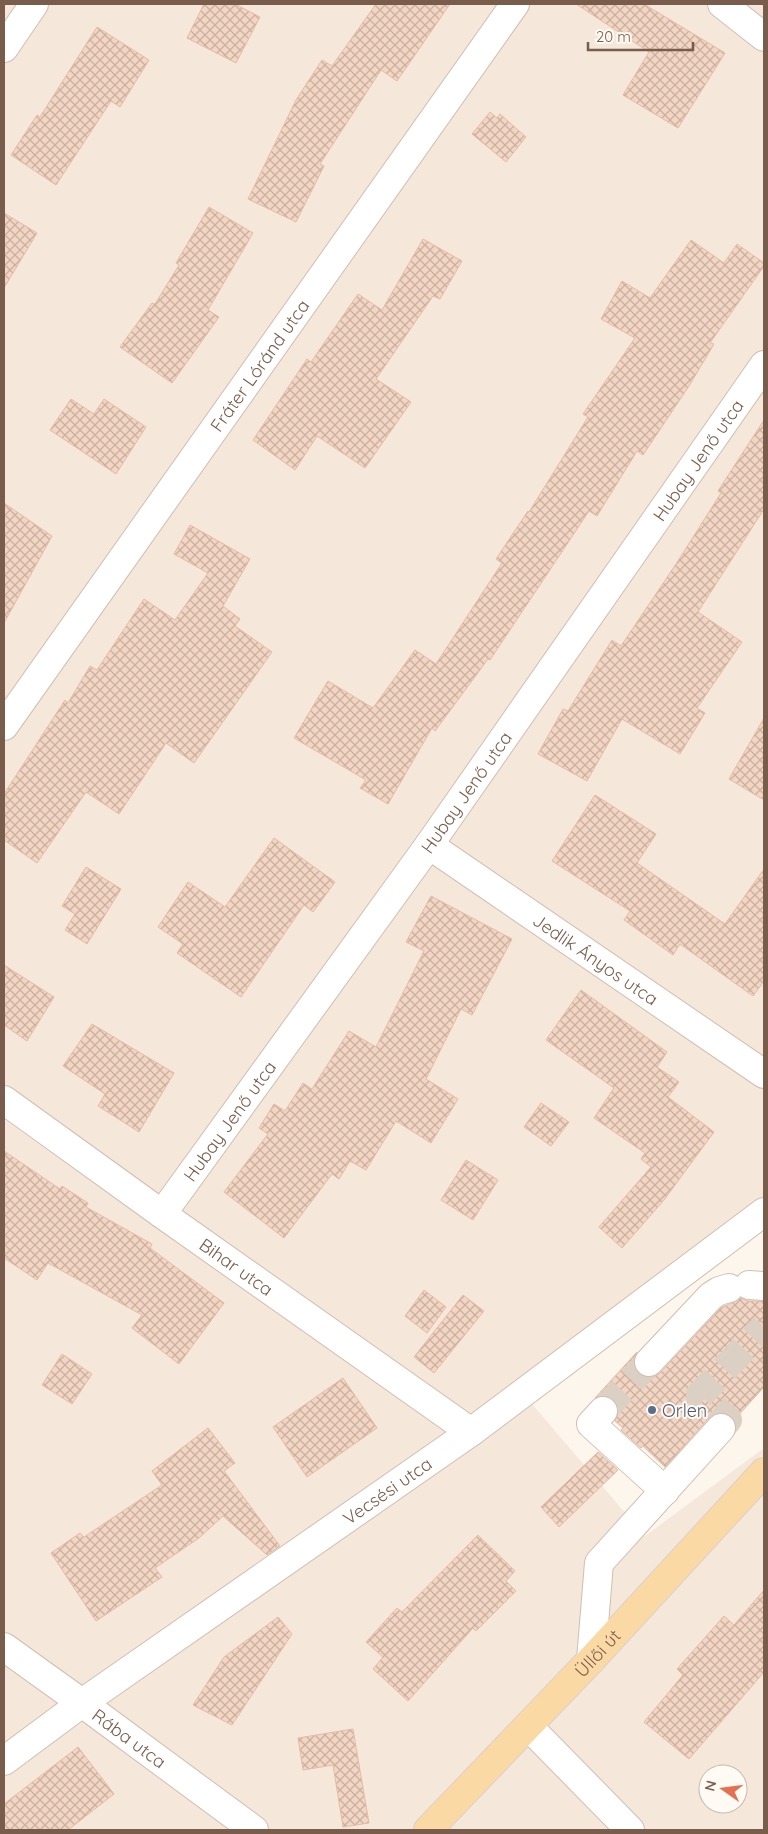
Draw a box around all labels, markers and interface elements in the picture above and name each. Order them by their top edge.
scale bar [588,20,693,52]
text: 20 m [596,27,631,46]
street label: Fráter Lóránd utca [205,295,314,436]
street label: Hubay Jenő utca [647,395,748,525]
street label: Hubay Jenő utca [415,727,516,858]
street label: Jedlik Ányos utca [529,908,663,1010]
street label: Hubay Jenő utca [178,1056,281,1186]
street label: Bihar utca [195,1233,278,1300]
place label: Orlen [662,1399,707,1422]
marker: Orlen [646,1404,658,1416]
street label: Vecsési utca [338,1451,436,1529]
street label: Üllői út [569,1624,625,1682]
street label: Rába utca [88,1703,171,1773]
north arrow [698,1764,748,1814]
text: N [700,1779,720,1793]

